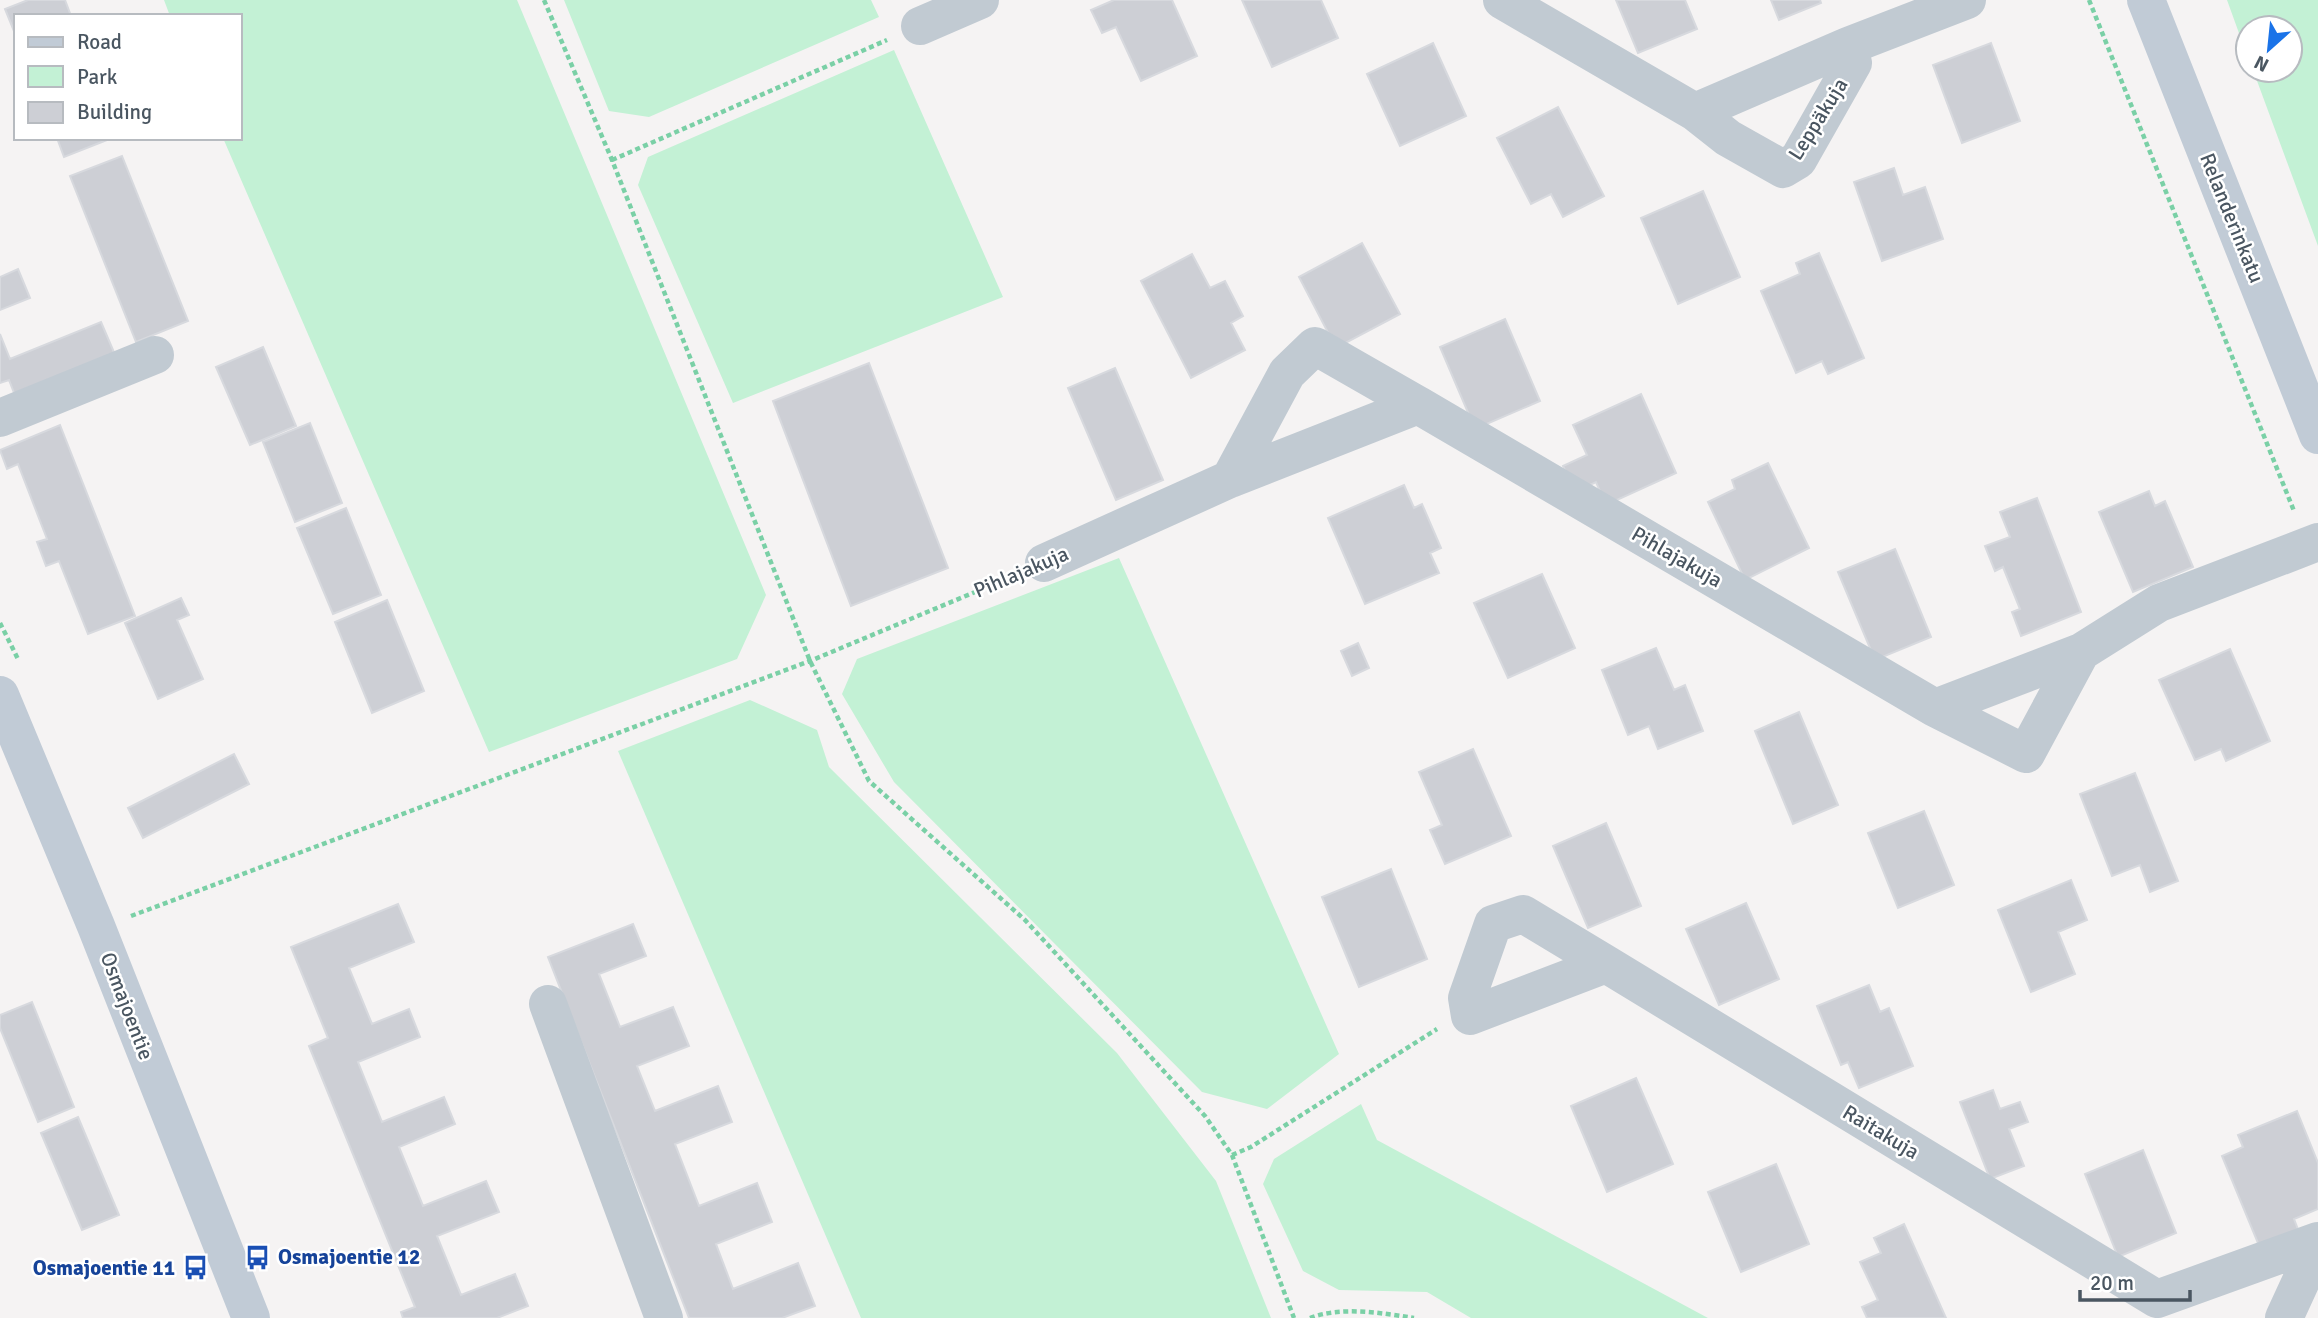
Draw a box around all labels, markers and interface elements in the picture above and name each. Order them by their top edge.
legend [14,14,242,140]
north arrow [2234,14,2304,84]
text: Road [77,29,122,55]
text: N [2250,50,2273,77]
text: Park [77,64,118,90]
street label: Leppäkuja [1783,73,1853,165]
text: Building [77,99,152,125]
street label: Relanderinkatu [2194,149,2270,287]
street label: Pihlajakuja [1627,521,1727,593]
street label: Pihlajakuja [970,540,1072,604]
street label: Osmajoentie [95,949,159,1063]
street label: Raitakuja [1838,1099,1924,1165]
bus stop icon: Osmajoentie 12 [244,1243,272,1271]
place label: Osmajoentie 12 [278,1244,420,1270]
bus stop icon: Osmajoentie 11 [181,1254,209,1282]
place label: Osmajoentie 11 [33,1255,175,1281]
scale bar [2080,1258,2190,1302]
text: 20 m [2090,1270,2134,1296]

